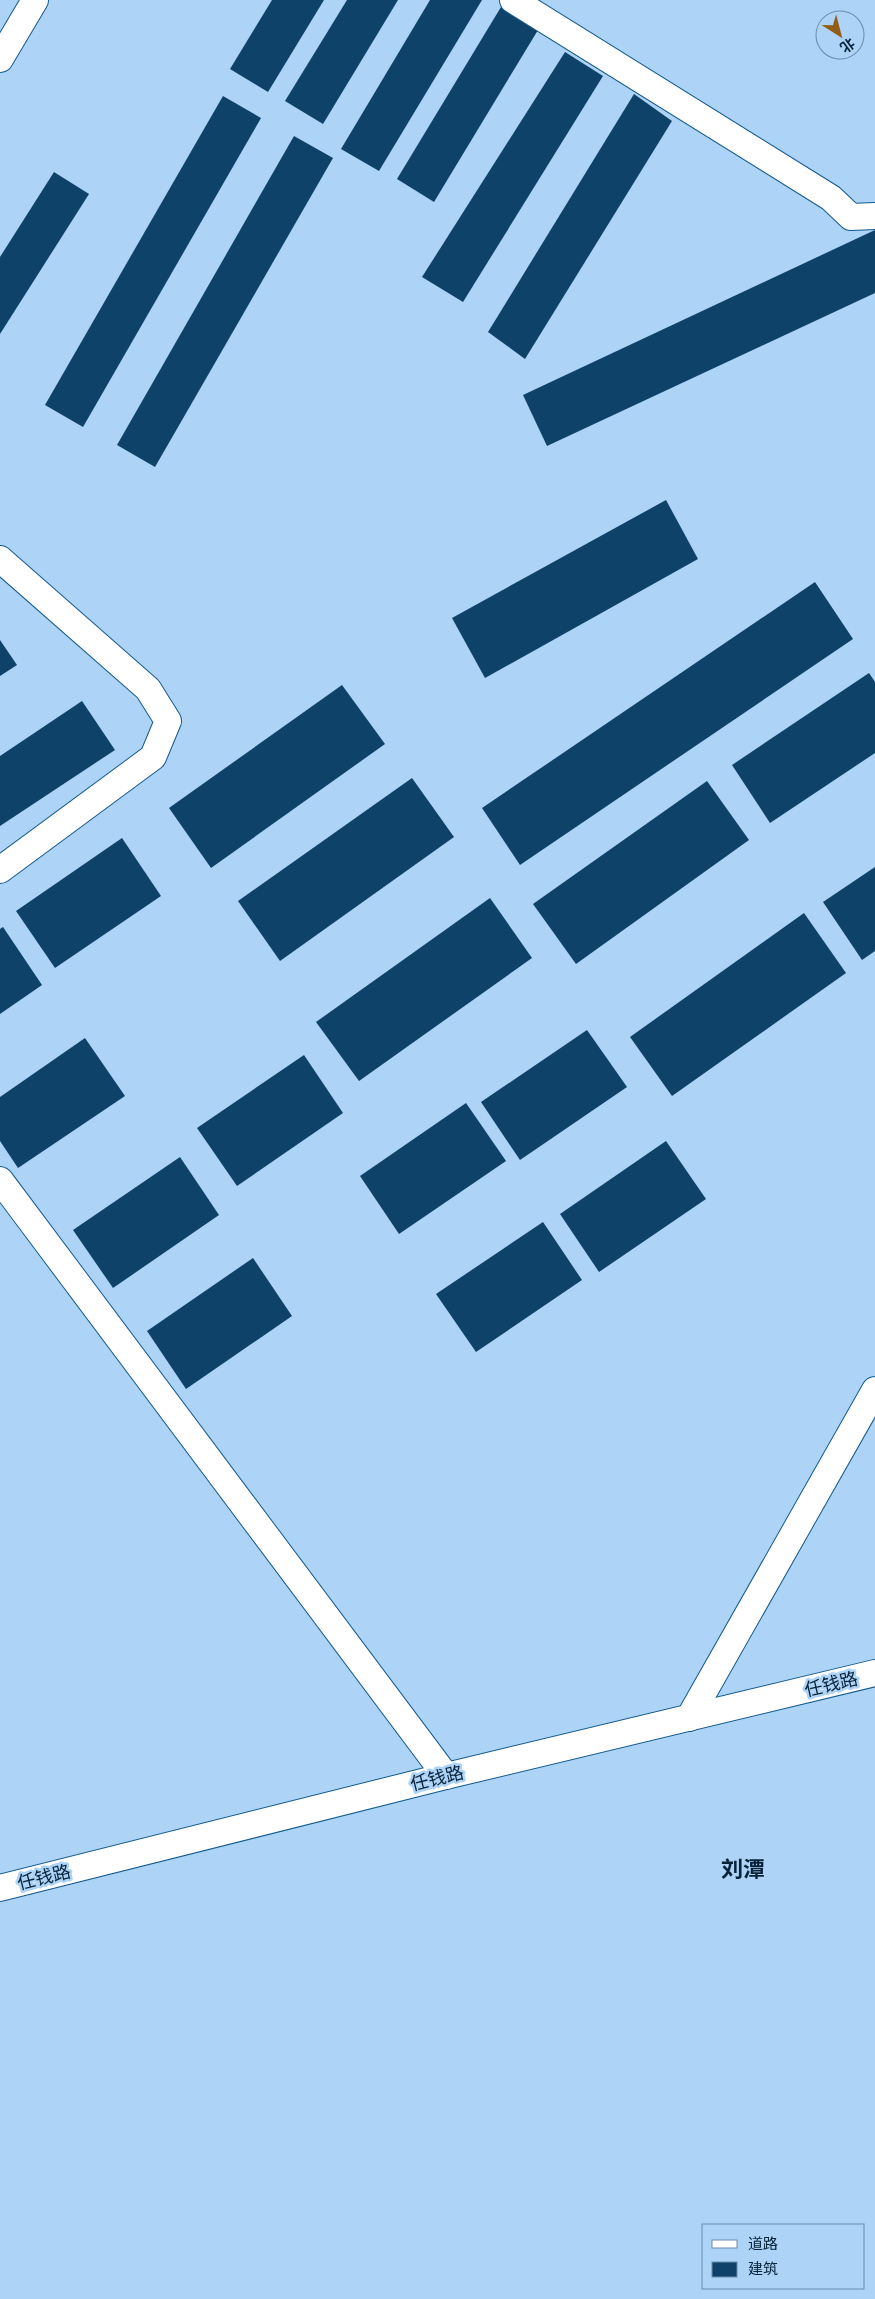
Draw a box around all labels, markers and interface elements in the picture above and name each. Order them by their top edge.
north arrow [815,10,865,60]
text: 北 [837,34,859,57]
street label: 任钱路 [802,1667,860,1701]
street label: 任钱路 [408,1760,466,1796]
district label: 刘潭 [721,1854,765,1883]
street label: 任钱路 [15,1859,73,1895]
legend [702,2224,865,2289]
text: 道路 [748,2234,778,2253]
text: 建筑 [748,2259,778,2278]

